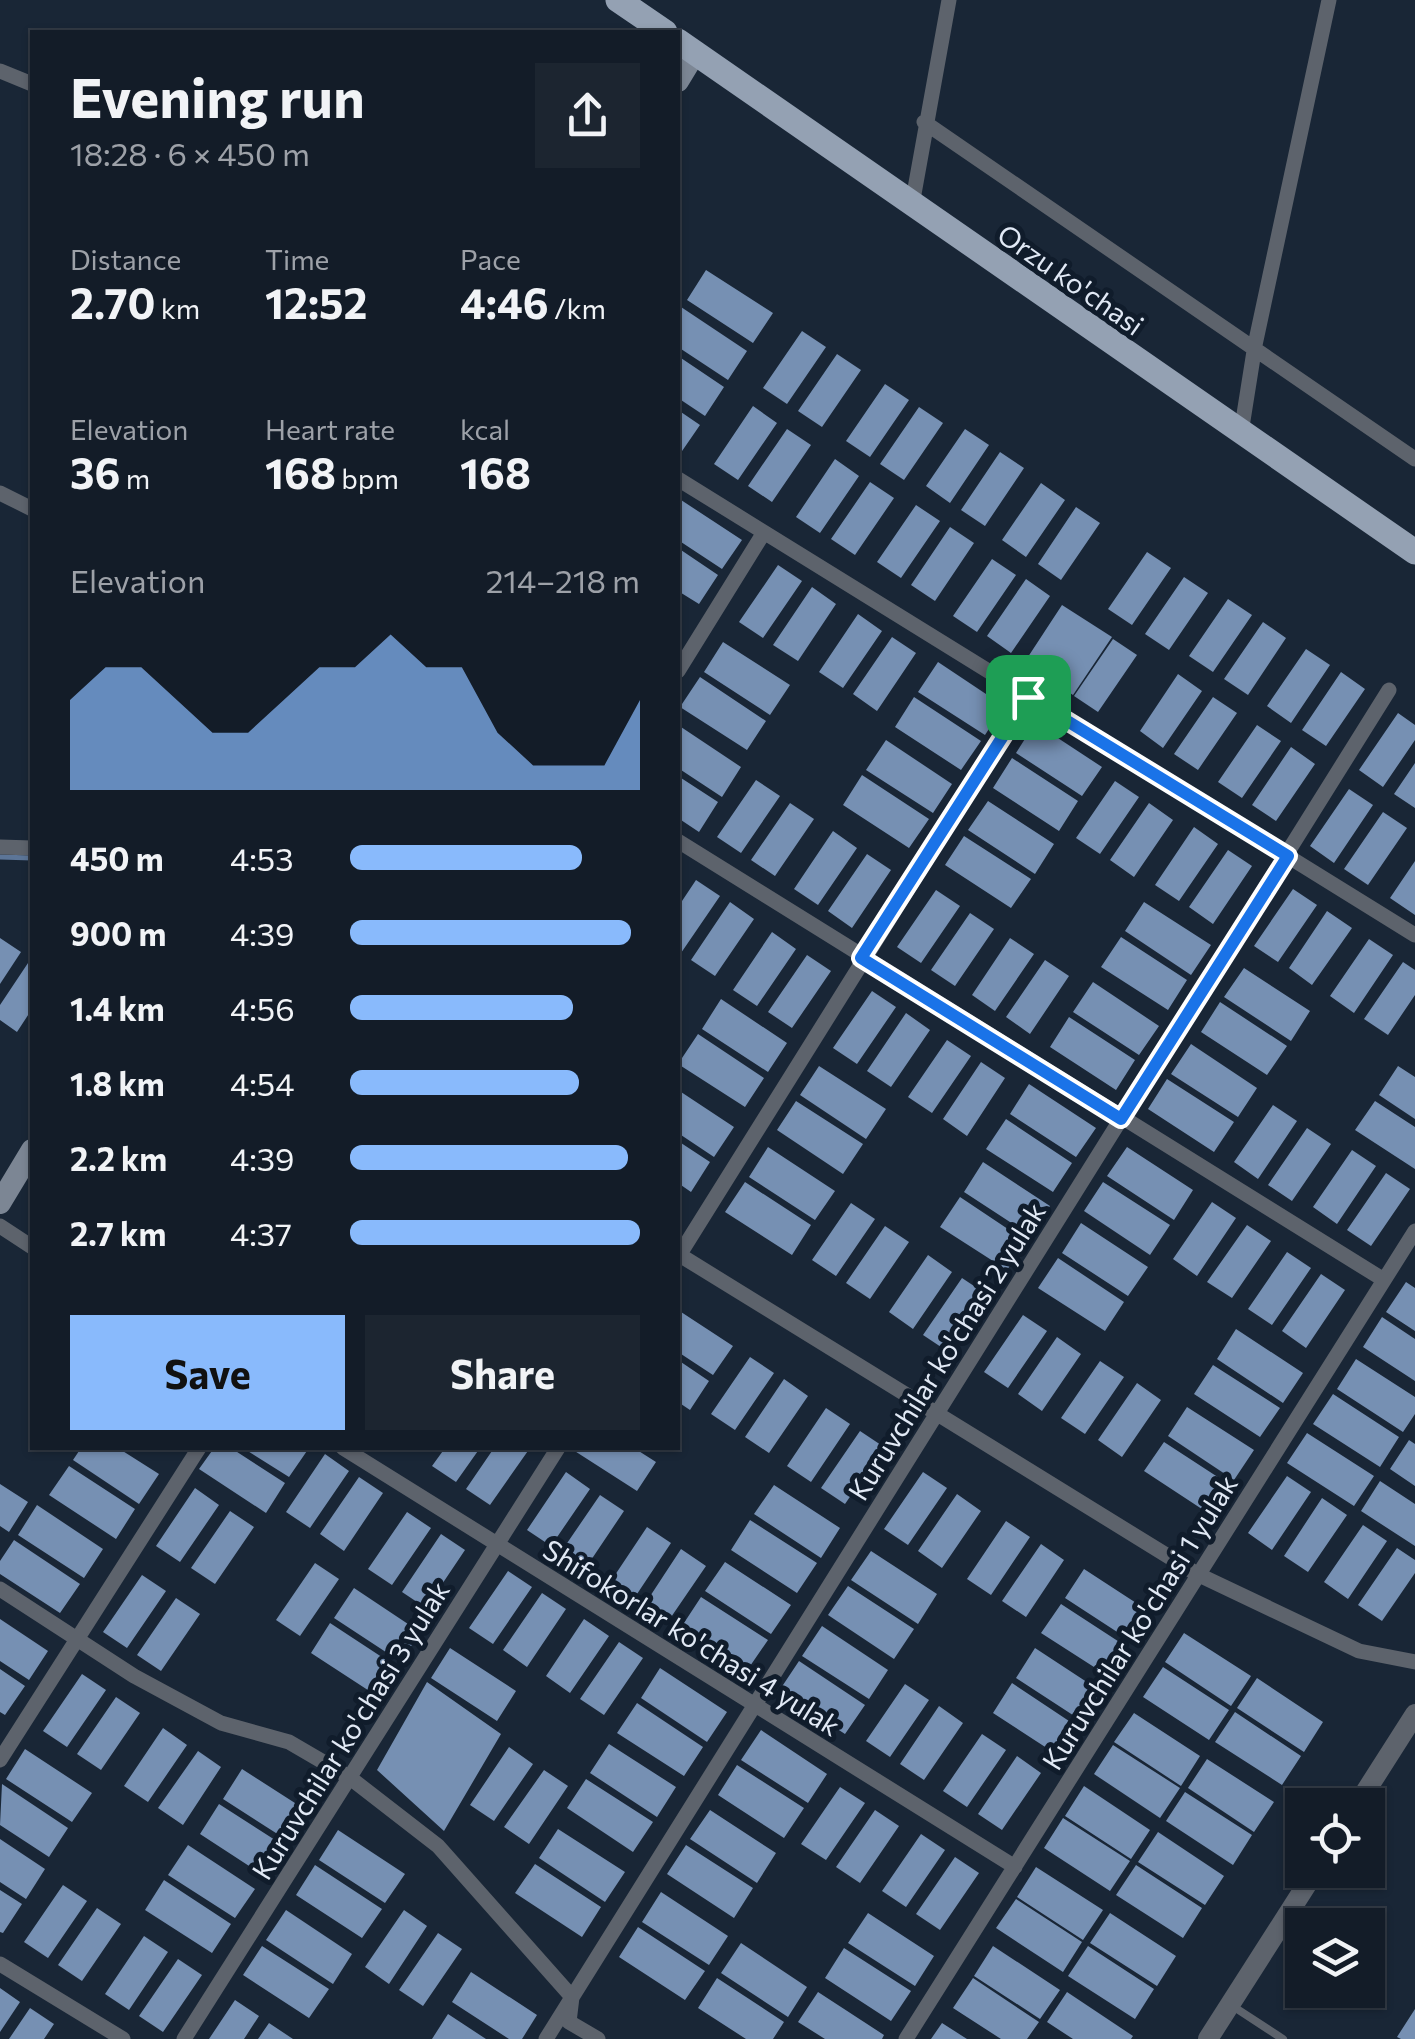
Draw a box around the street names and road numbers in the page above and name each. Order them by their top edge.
street label: Orzu ko'chasi [991,216,1151,342]
street label: Kuruvchilar ko'chasi 2 yulak [840,1196,1052,1506]
street label: Kuruvchilar ko'chasi 1 yulak [1034,1468,1244,1776]
street label: Shifokorlar ko'chasi 4 yulak [537,1532,847,1742]
street label: Kuruvchilar ko'chasi 3 yulak [244,1575,456,1885]

